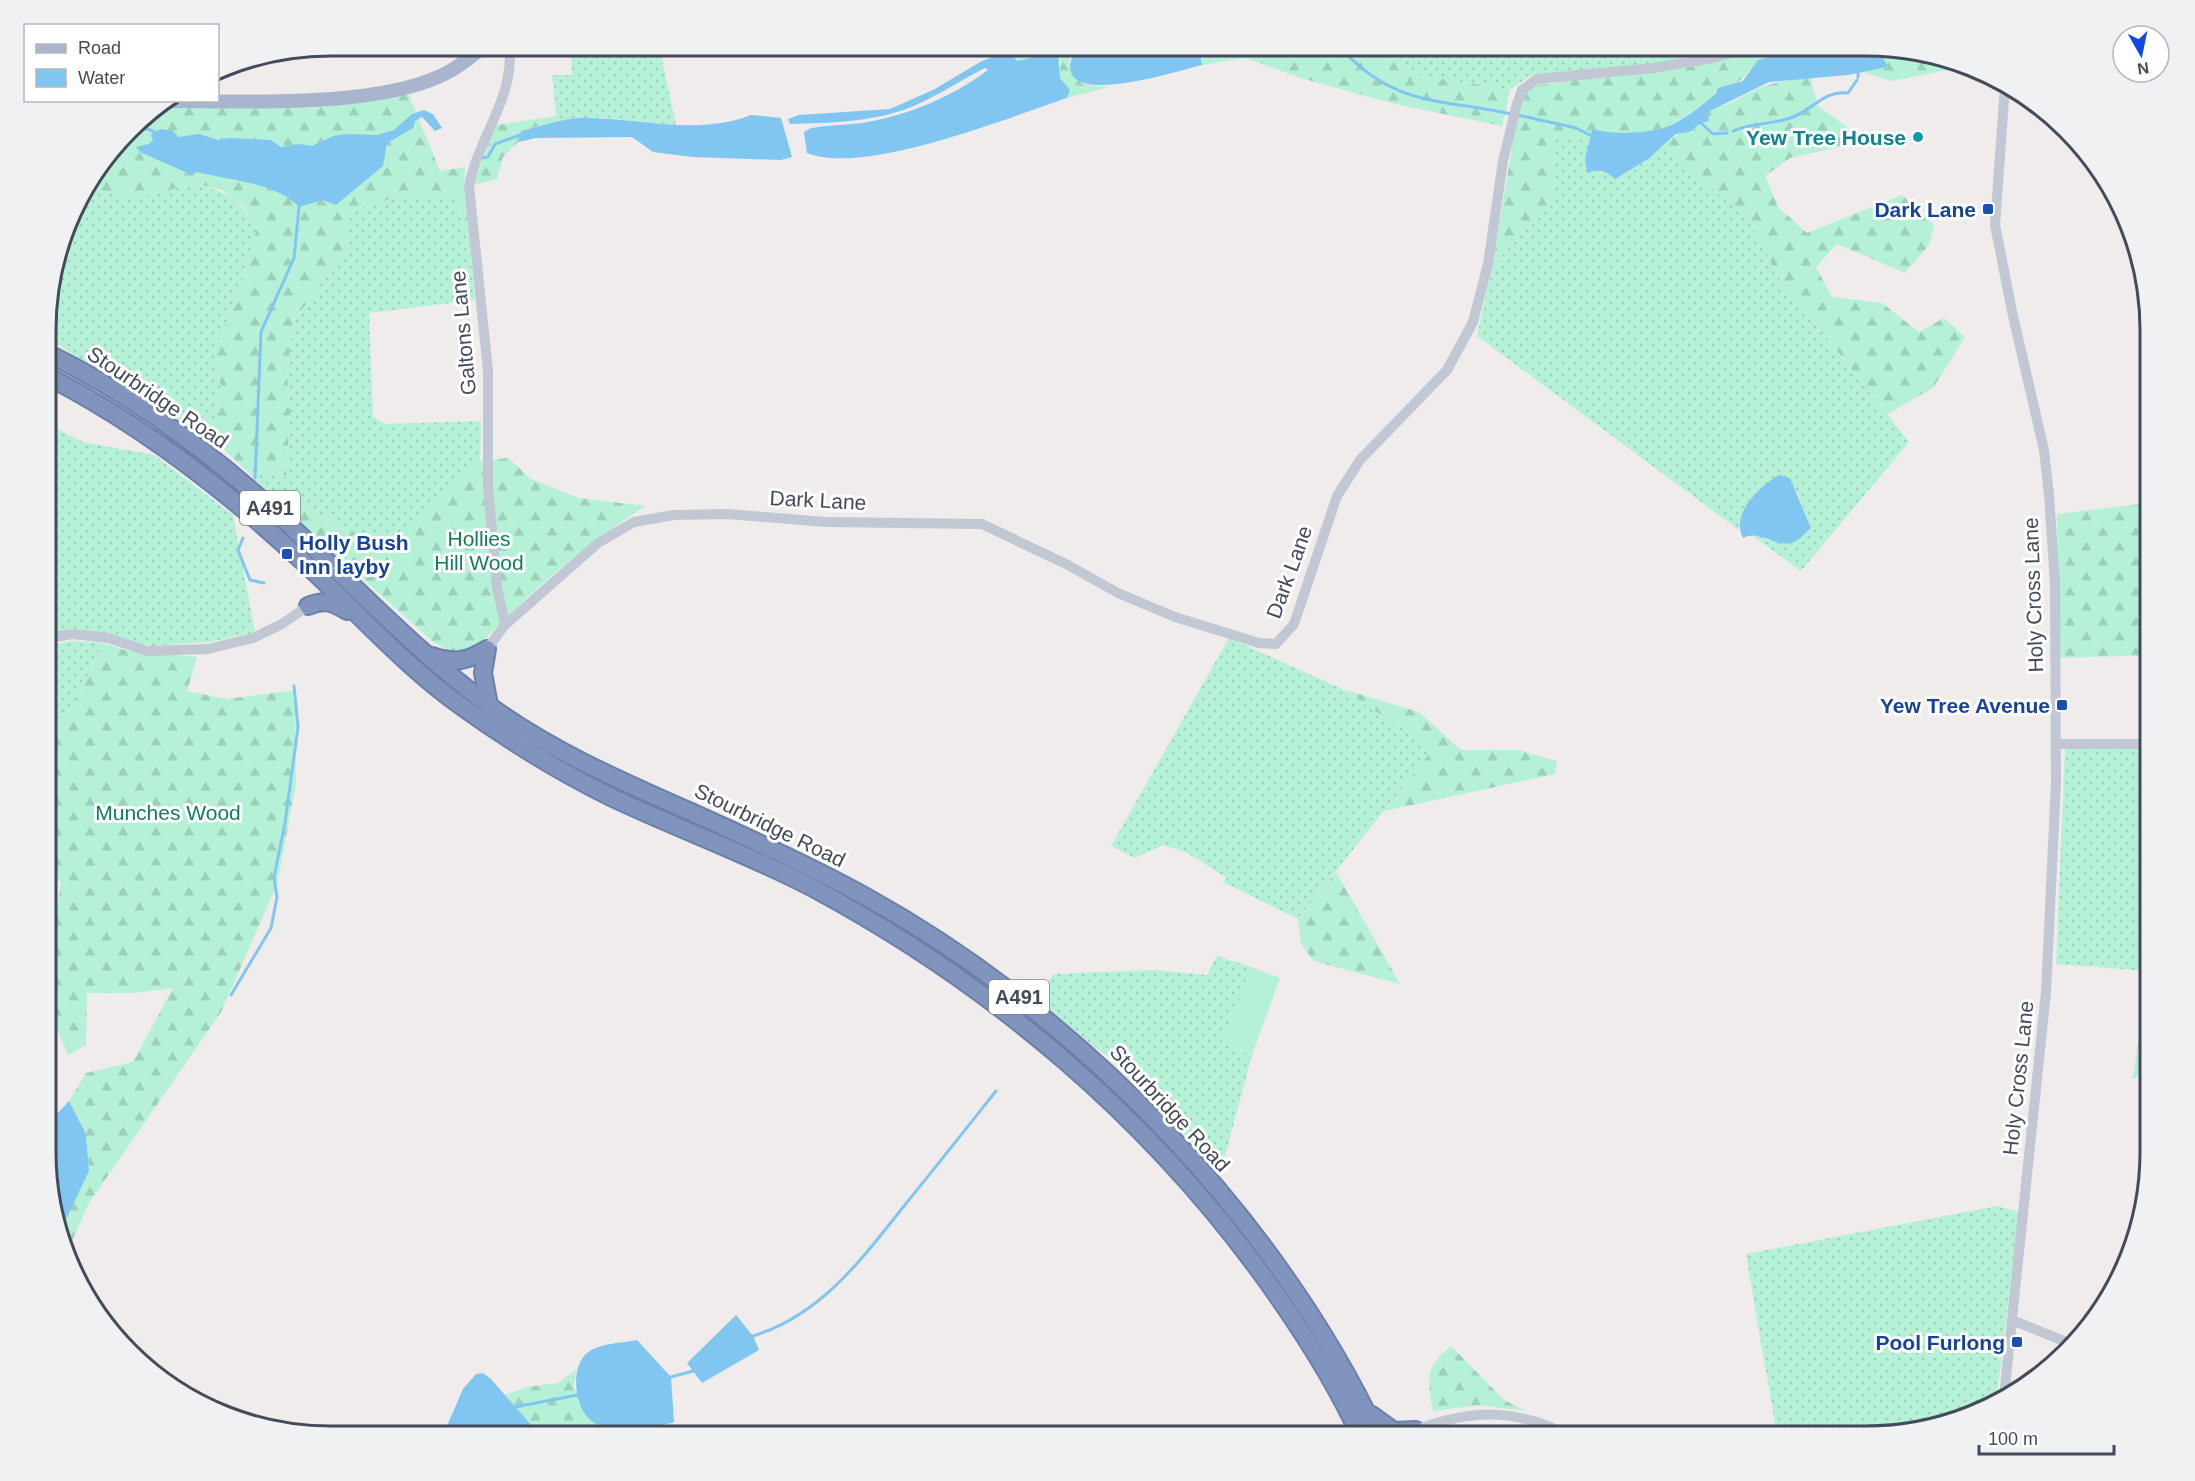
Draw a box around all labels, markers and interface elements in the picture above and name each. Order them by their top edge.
legend [24,24,219,102]
north arrow [2111,24,2171,84]
text: Road [78,38,121,58]
text: N [2136,59,2150,78]
text: Water [78,68,125,88]
place label: Yew Tree House [1746,126,1906,149]
marker: Yew Tree House [1911,130,1925,144]
place label: Dark Lane [1874,198,1976,221]
marker: Dark Lane [1981,202,1995,216]
street label: Galtons Lane [446,270,480,396]
street label: Stourbridge Road [83,341,233,453]
street label: Dark Lane [769,486,867,514]
road number: A491 [240,491,300,525]
street label: Holy Cross Lane [2019,517,2047,673]
street label: Dark Lane [1262,523,1316,621]
park label: Hollies Hill Wood [434,527,524,574]
place label: Holly Bush Inn layby [299,531,409,578]
marker: Holly Bush Inn layby [280,547,294,561]
place label: Yew Tree Avenue [1880,694,2050,717]
marker: Yew Tree Avenue [2055,698,2069,712]
street label: Stourbridge Road [691,779,849,871]
park label: Munches Wood [95,801,241,824]
road number: A491 [989,980,1049,1014]
street label: Holy Cross Lane [1998,1000,2038,1156]
street label: Stourbridge Road [1105,1040,1235,1176]
place label: Pool Furlong [1876,1331,2005,1354]
marker: Pool Furlong [2010,1335,2024,1349]
scale bar [1979,1418,2114,1456]
text: 100 m [1988,1429,2038,1449]

